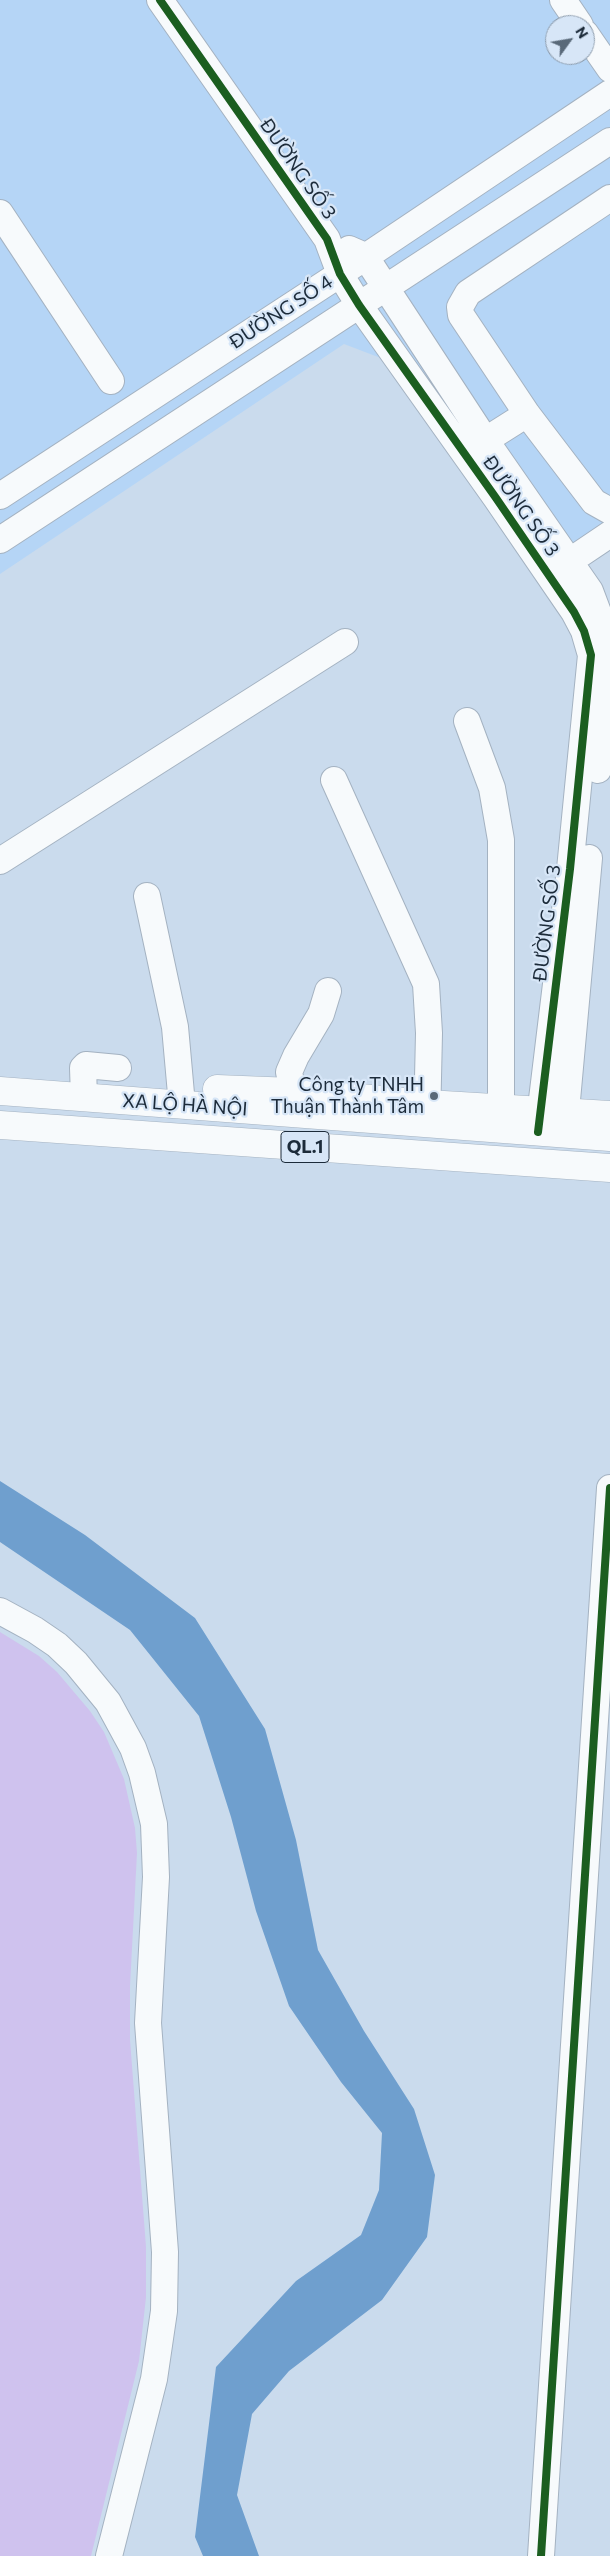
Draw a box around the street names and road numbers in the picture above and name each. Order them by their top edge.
street label: ĐƯỜNG SỐ 3 [255,114,341,224]
street label: ĐƯỜNG SỐ 4 [225,270,337,354]
street label: ĐƯỜNG SỐ 3 [478,451,564,561]
street label: ĐƯỜNG SỐ 3 [529,863,565,983]
street label: XA LỘ HÀ NỘI [122,1089,248,1121]
road number: QL.1 [281,1132,329,1162]

